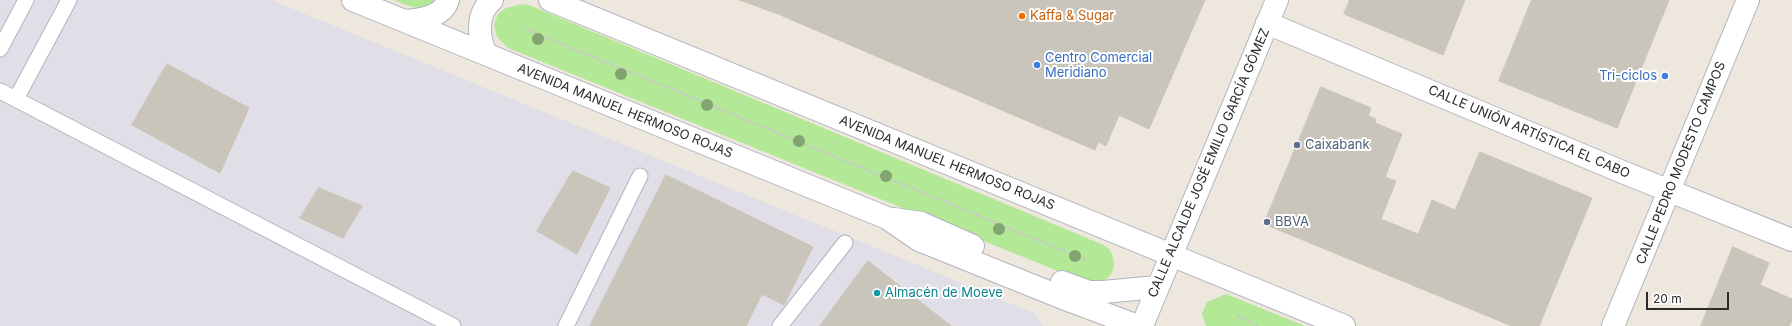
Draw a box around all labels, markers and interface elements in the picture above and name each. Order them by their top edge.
place label: Kaffa & Sugar [1030,8,1114,24]
marker: Kaffa & Sugar [1017,11,1027,21]
street label: CALLE ALCALDE JOSÉ EMILIO GARCÍA GÓMEZ [1145,26,1273,300]
place label: Centro Comercial Meridiano [1045,50,1152,81]
street label: CALLE PEDRO MODESTO CAMPOS [1633,59,1729,267]
marker: Centro Comercial Meridiano [1032,60,1042,70]
street label: AVENIDA MANUEL HERMOSO ROJAS [515,61,735,161]
place label: Tri-ciclos [1599,68,1657,84]
marker: Tri-ciclos [1660,71,1670,81]
street label: CALLE UNIÓN ARTÍSTICA EL CABO [1426,82,1632,182]
street label: AVENIDA MANUEL HERMOSO ROJAS [837,113,1057,213]
place label: Caixabank [1305,137,1370,153]
marker: Caixabank [1292,140,1302,150]
place label: BBVA [1275,214,1309,230]
marker: BBVA [1262,217,1272,227]
scale bar [1648,284,1731,310]
place label: Almacén de Moeve [885,285,1003,301]
marker: Almacén de Moeve [872,288,882,298]
text: 20 m [1653,291,1682,306]

